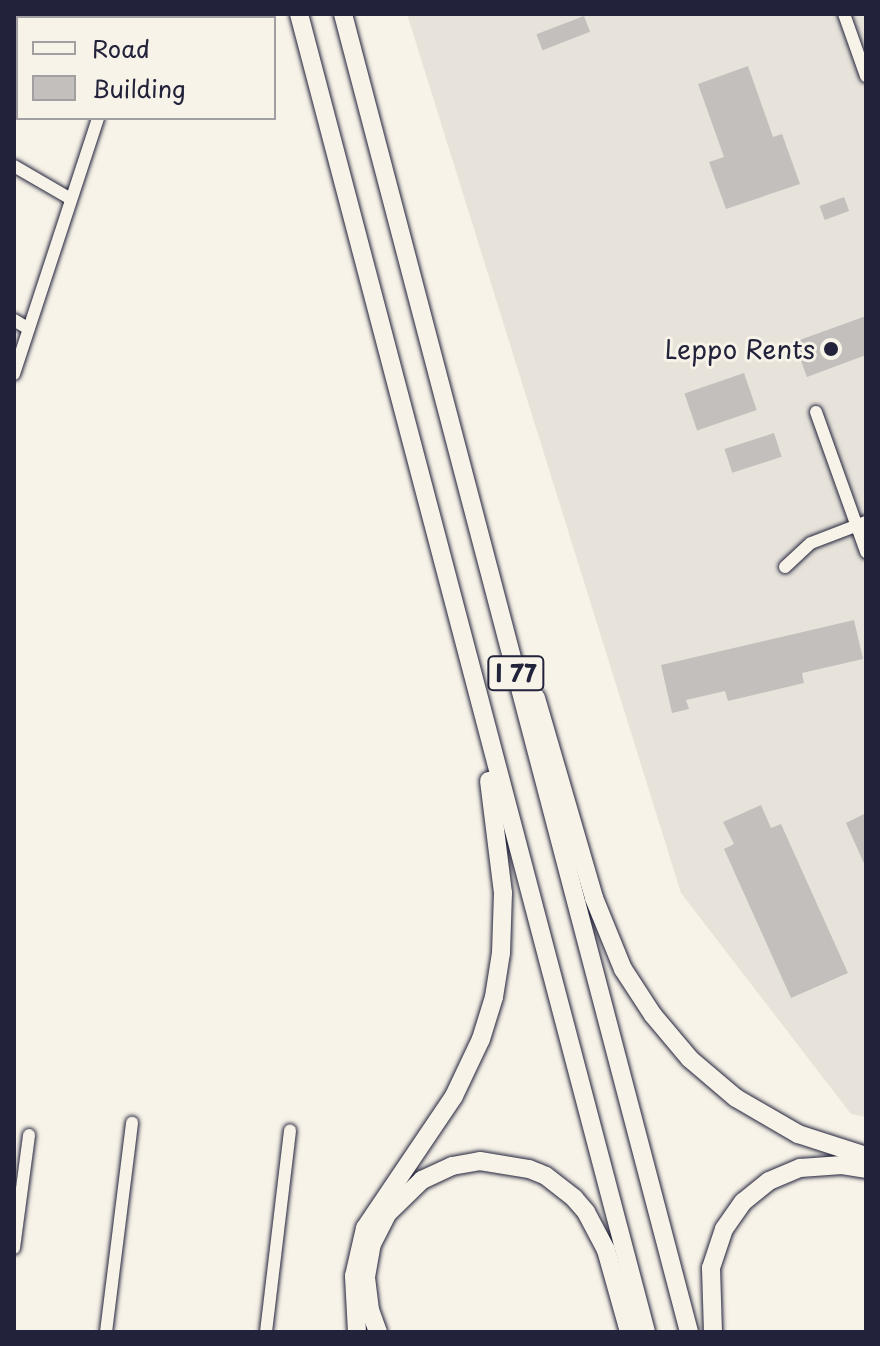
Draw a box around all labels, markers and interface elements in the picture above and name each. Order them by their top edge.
legend [16,16,276,120]
text: Road [92,30,150,66]
text: Building [92,70,186,106]
place label: Leppo Rents [666,333,815,365]
marker: Leppo Rents [822,340,840,358]
road number: I 77 [486,653,546,693]

